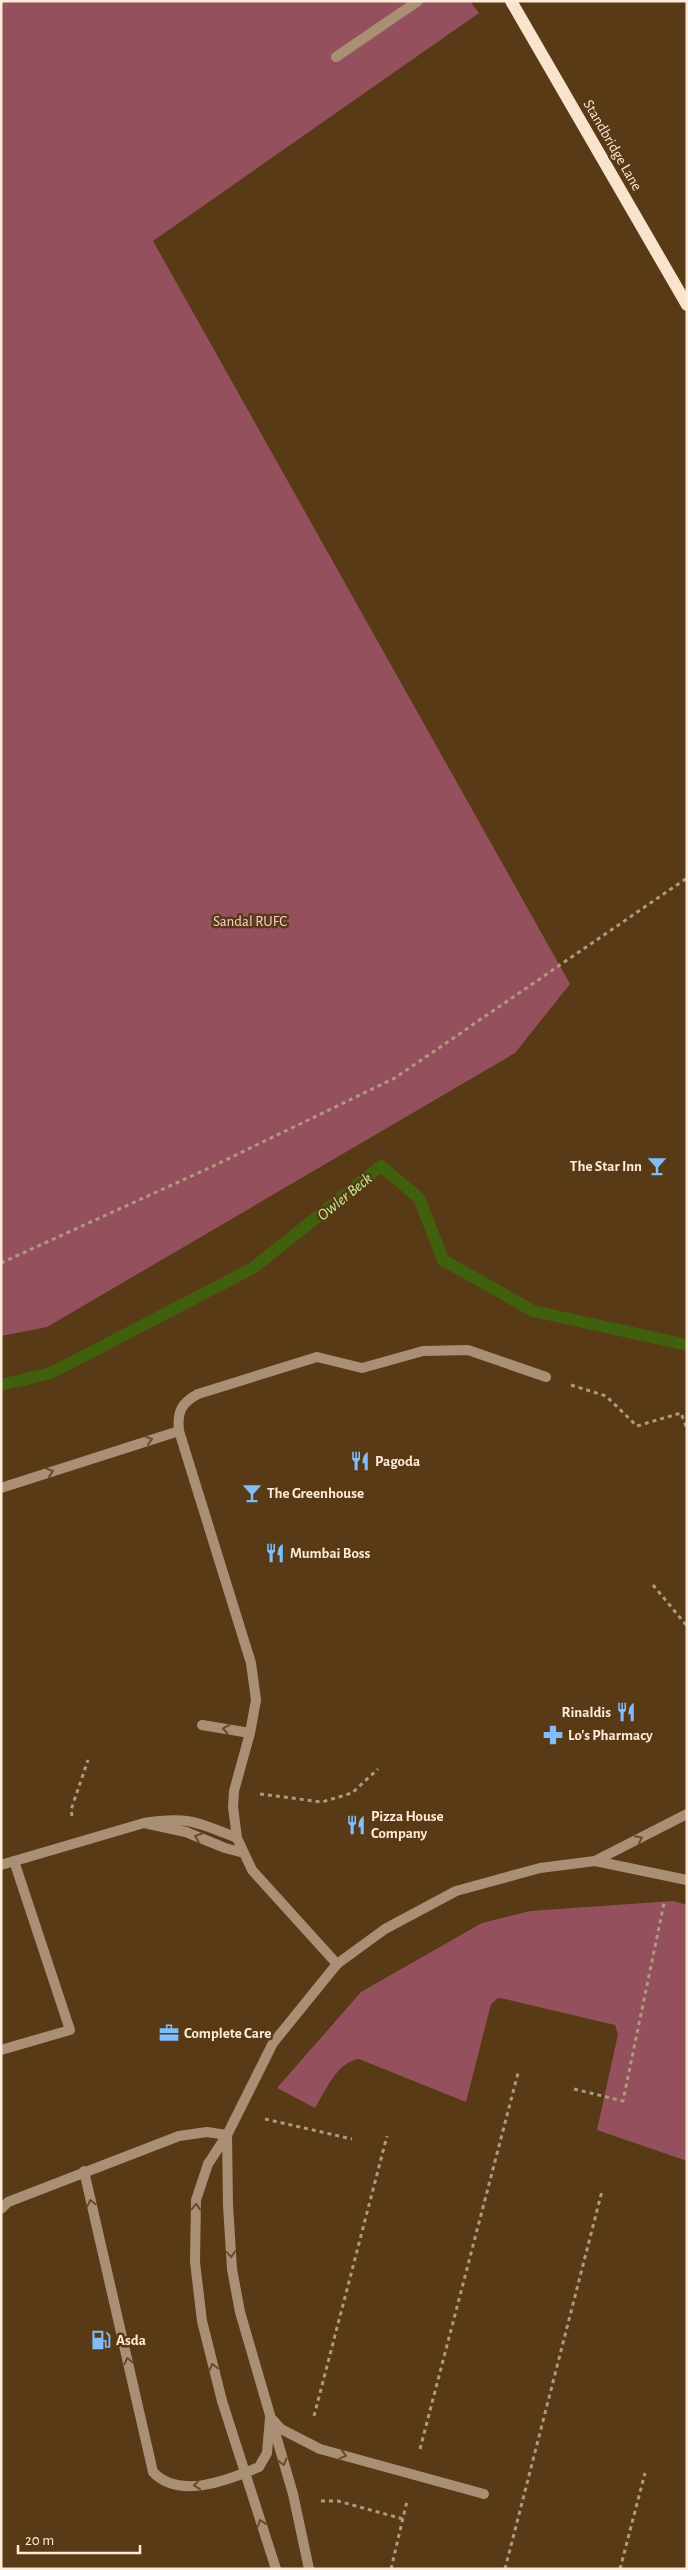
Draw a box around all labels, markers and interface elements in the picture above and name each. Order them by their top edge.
street label: Standbridge Lane [580,97,645,193]
park label: Sandal RUFC [213,914,287,929]
bar icon: The Star Inn [646,1155,668,1177]
place label: The Star Inn [570,1159,642,1174]
water label: Owler Beck [314,1170,375,1223]
one-way arrow [145,1436,153,1446]
restaurant icon: Pagoda [349,1450,371,1472]
place label: Pagoda [375,1454,420,1469]
one-way arrow [46,1468,54,1478]
bar icon: The Greenhouse [241,1482,263,1504]
place label: The Greenhouse [267,1486,364,1501]
restaurant icon: Mumbai Boss [264,1542,286,1564]
place label: Mumbai Boss [290,1546,371,1561]
restaurant icon: Rinaldis [615,1701,637,1723]
place label: Rinaldis [562,1705,611,1720]
pharmacy icon: Lo's Pharmacy [542,1724,564,1746]
one-way arrow [222,1725,230,1735]
place label: Lo's Pharmacy [568,1728,653,1743]
place label: Pizza House Company [371,1809,444,1841]
restaurant icon: Pizza House Company [345,1814,367,1836]
one-way arrow [194,1833,203,1843]
one-way arrow [633,1835,642,1845]
office icon: Complete Care [158,2022,180,2044]
place label: Complete Care [184,2026,271,2041]
one-way arrow [86,2198,97,2207]
one-way arrow [191,2202,202,2210]
one-way arrow [225,2250,236,2258]
fuel station icon: Asda [90,2329,112,2351]
place label: Asda [116,2333,146,2348]
one-way arrow [123,2356,134,2365]
one-way arrow [209,2364,219,2372]
one-way arrow [339,2450,347,2460]
one-way arrow [278,2457,288,2466]
one-way arrow [193,2479,201,2490]
one-way arrow [257,2519,267,2527]
scale bar [18,2522,140,2554]
text: 20 m [25,2533,54,2548]

